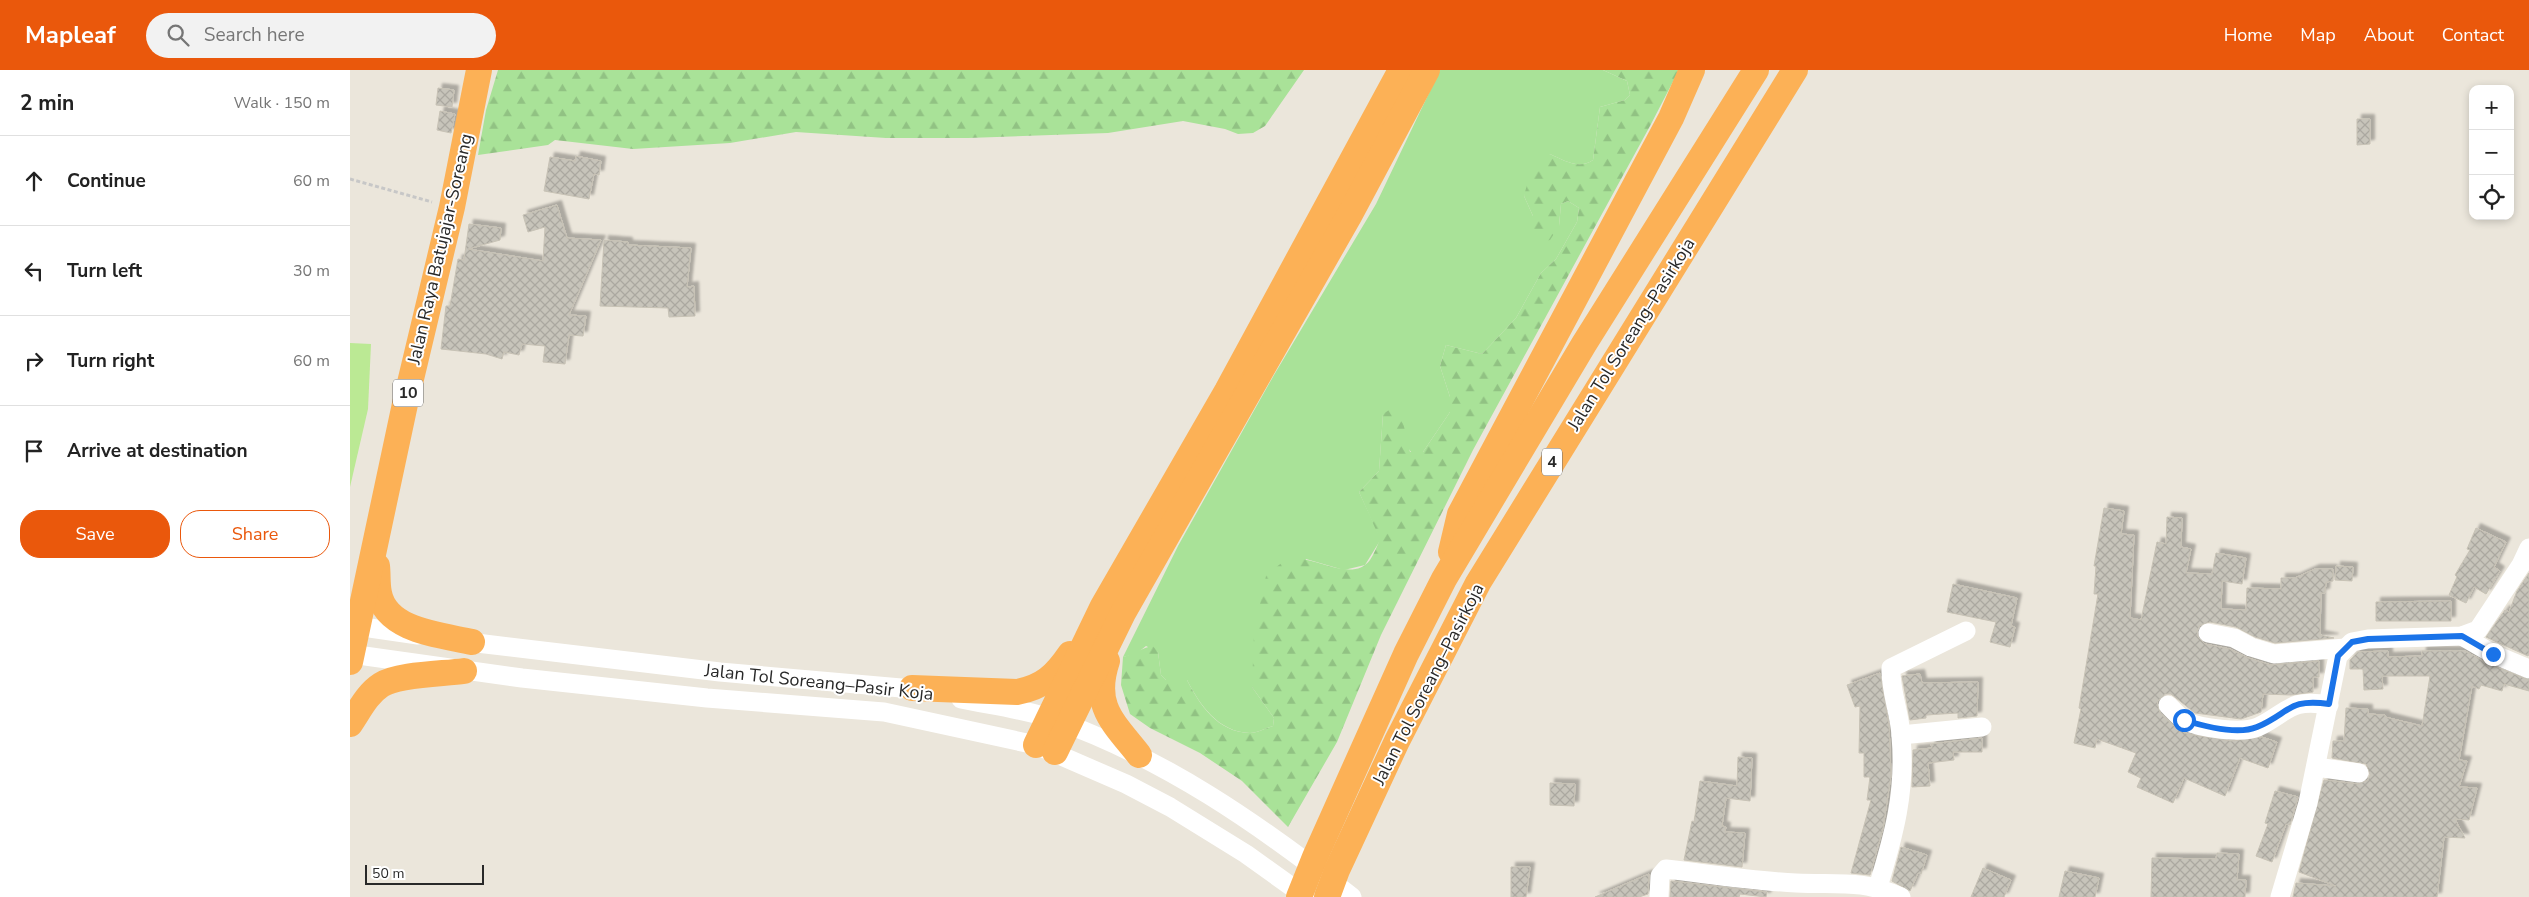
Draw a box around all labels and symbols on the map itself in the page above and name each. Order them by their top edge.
street label: Jalan Raya Batujajar-Soreang [402,131,478,368]
street label: Jalan Tol Soreang–Pasirkoja [1561,233,1700,436]
road number: 10 [393,379,423,406]
road number: 4 [1542,448,1562,476]
street label: Jalan Tol Soreang–Pasirkoja [1366,579,1489,790]
route end [2482,643,2505,666]
street label: Jalan Tol Soreang–Pasir Koja [702,658,935,706]
route start [2173,709,2196,732]
scale bar [365,862,484,885]

